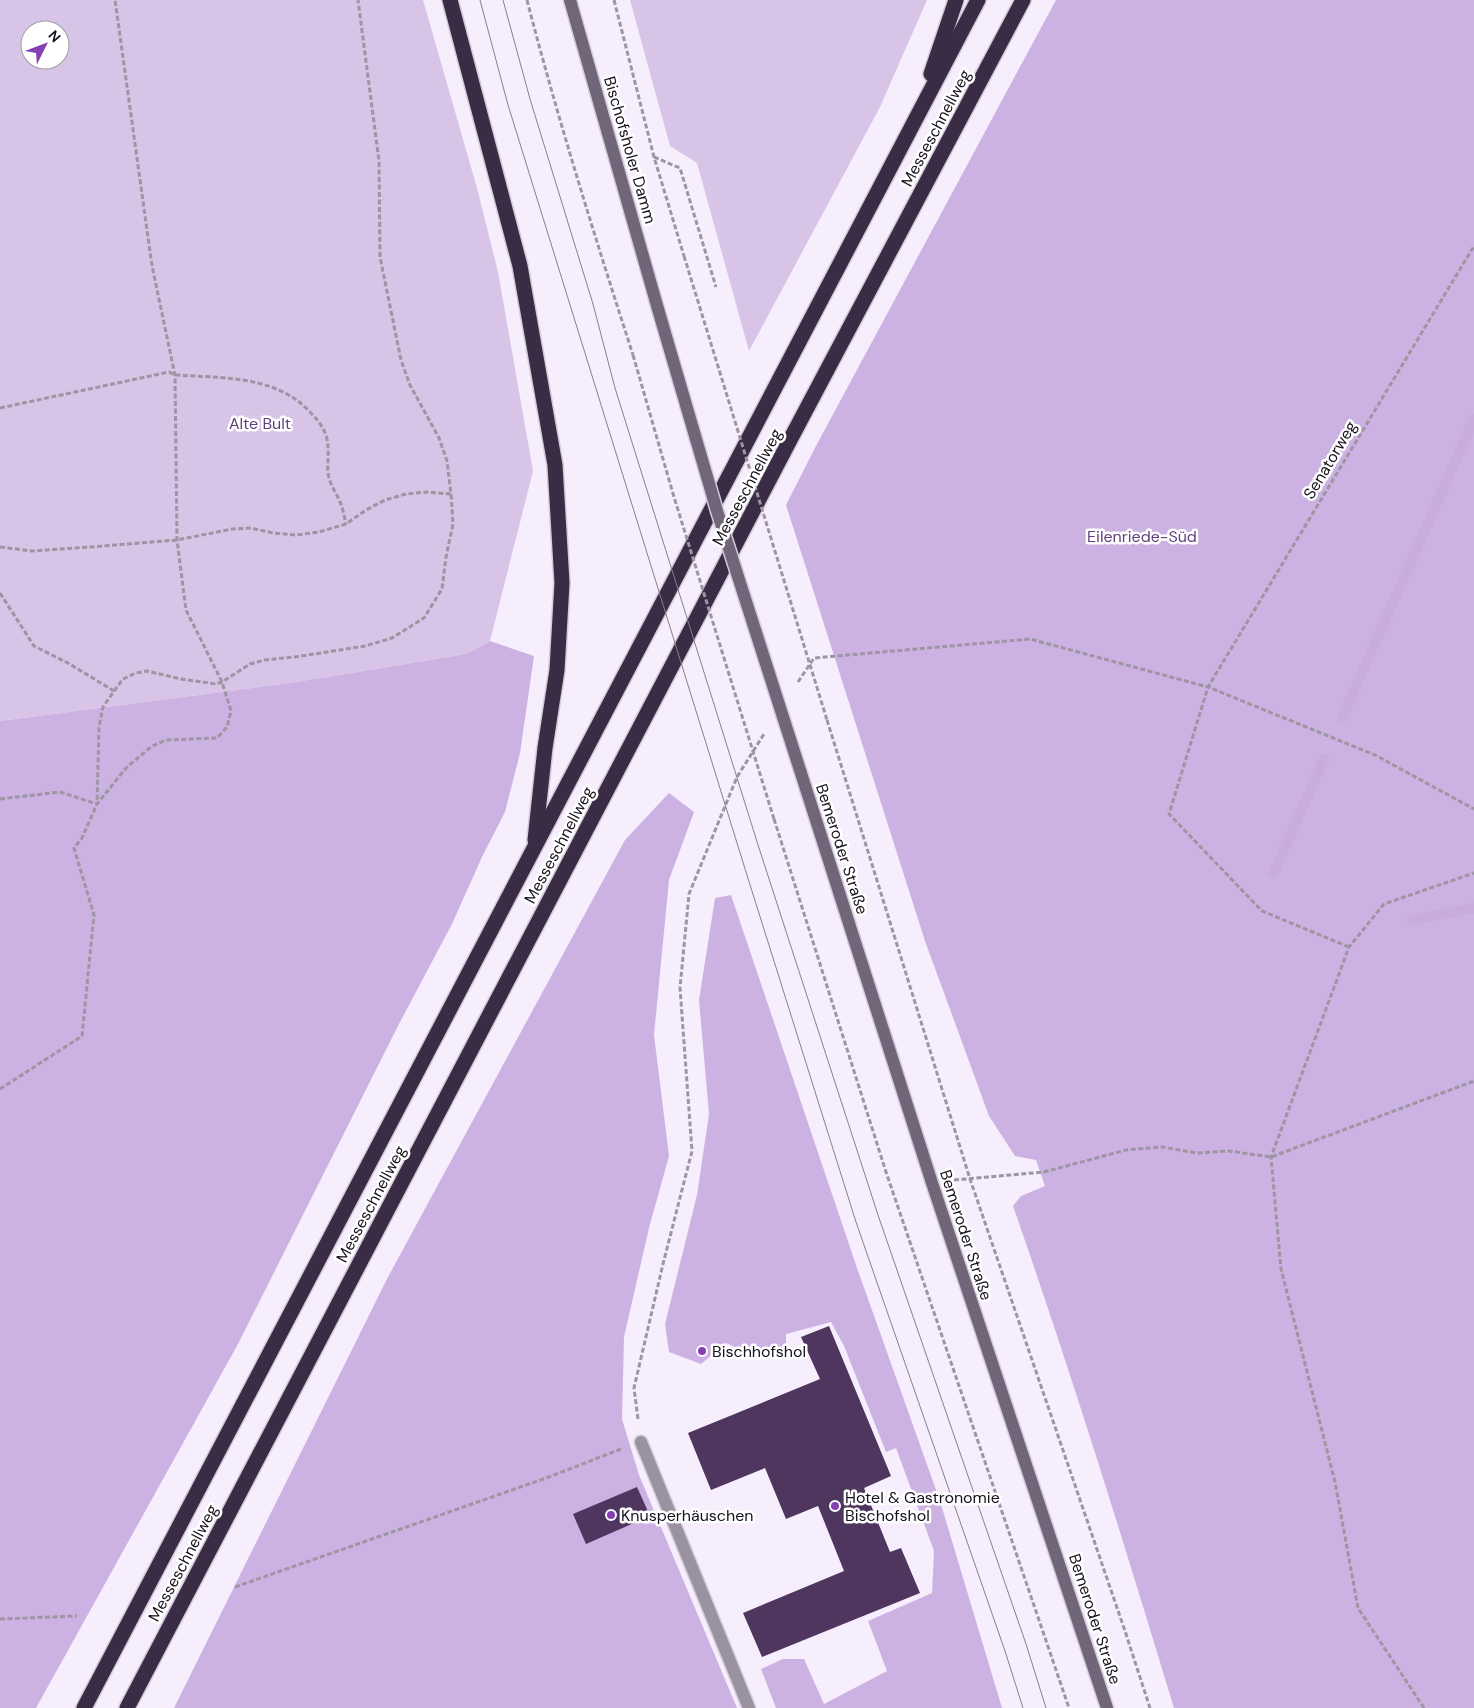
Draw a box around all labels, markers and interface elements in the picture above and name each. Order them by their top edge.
north arrow [20,20,70,70]
text: N [45,26,65,46]
street label: Messeschnellweg [896,66,976,190]
street label: Bischofsholer Damm [599,74,661,226]
park label: Alte Bult [229,413,291,434]
street label: Senatorweg [1298,417,1362,503]
street label: Messeschnellweg [707,425,787,549]
park label: Eilenriede-Süd [1087,526,1197,547]
street label: Bemeroder Straße [811,781,873,917]
street label: Messeschnellweg [519,783,599,907]
street label: Messeschnellweg [331,1142,411,1266]
street label: Bemeroder Straße [935,1167,997,1303]
place label: Bischhofshol [712,1341,806,1362]
marker: Bischhofshol [696,1345,708,1357]
place label: Hotel & Gastronomie Bischofshol [845,1487,1000,1526]
marker: Hotel & Gastronomie Bischofshol [829,1500,841,1512]
street label: Messeschnellweg [143,1501,223,1625]
place label: Knusperhäuschen [621,1505,753,1526]
marker: Knusperhäuschen [605,1509,617,1521]
street label: Bemeroder Straße [1064,1551,1126,1687]

